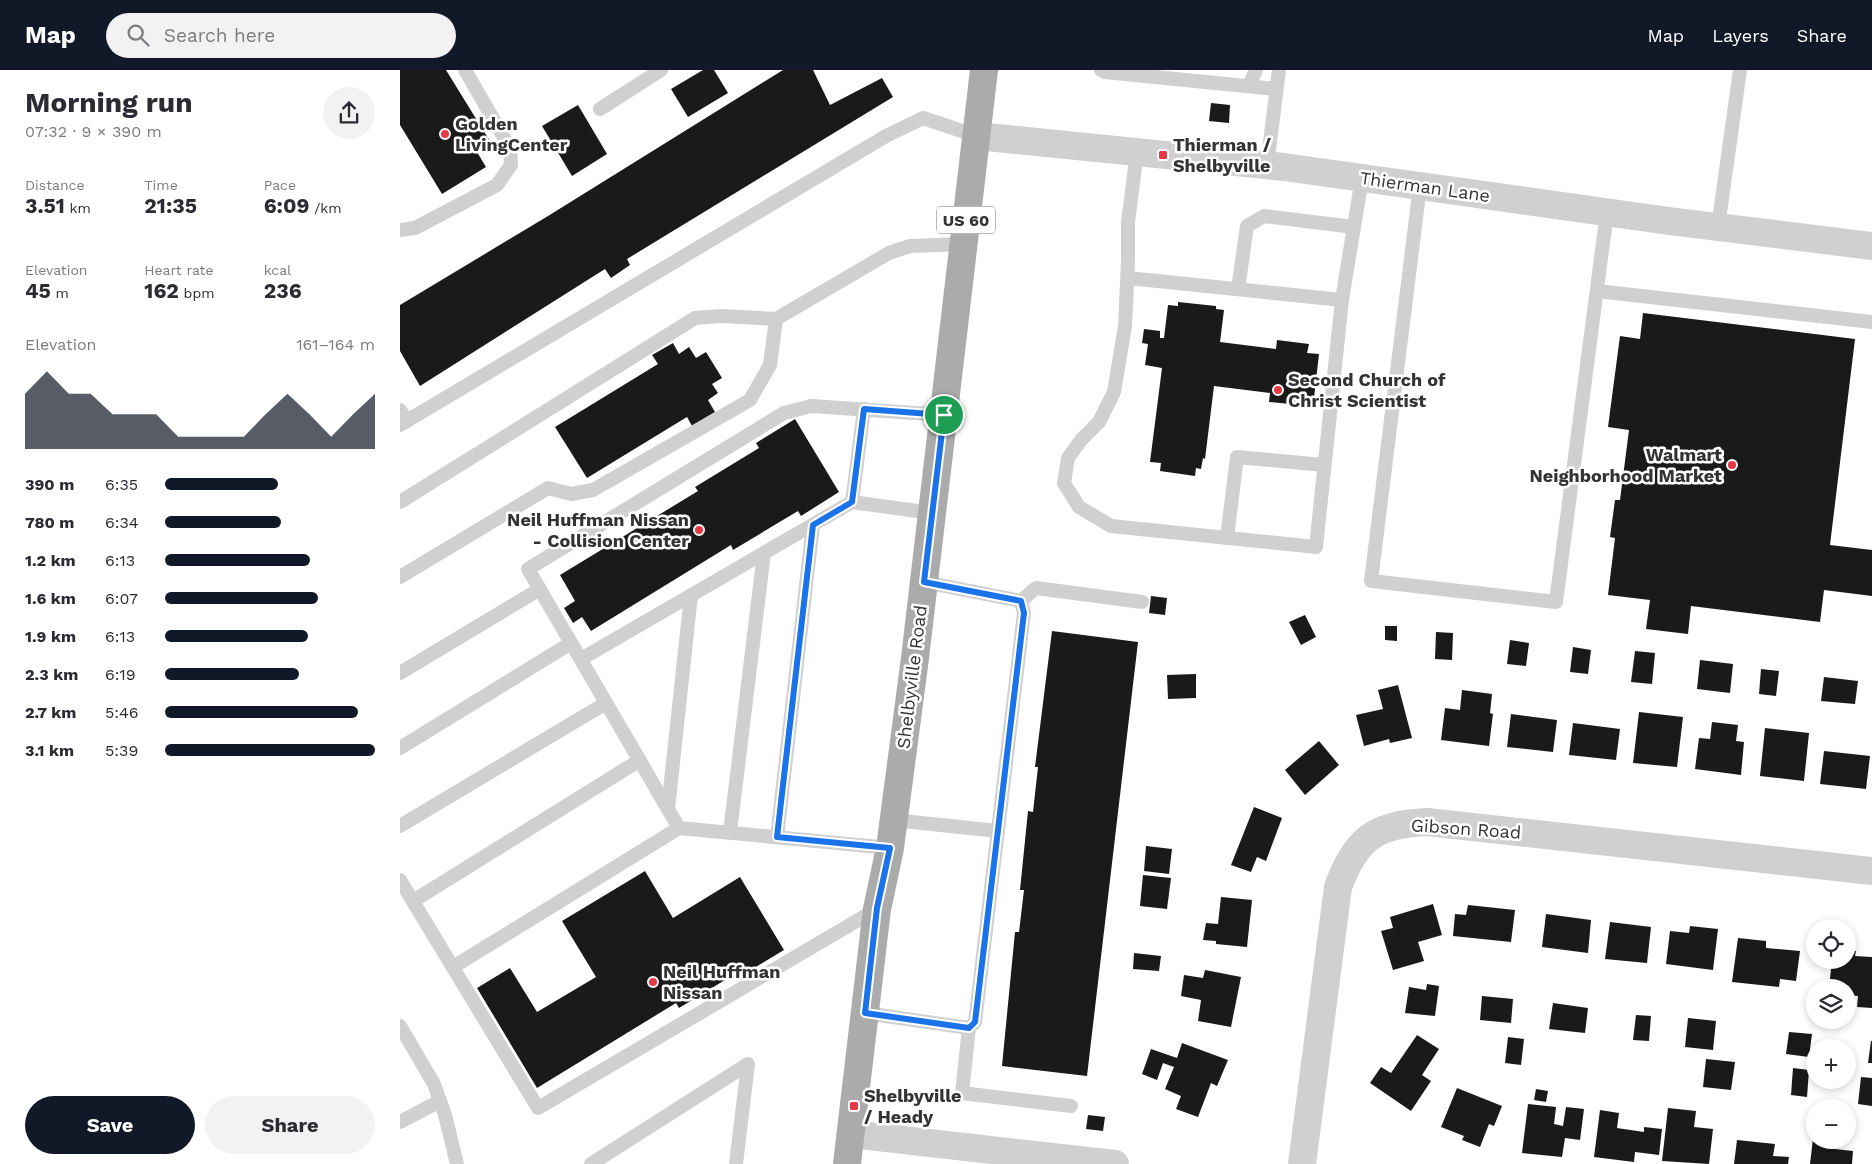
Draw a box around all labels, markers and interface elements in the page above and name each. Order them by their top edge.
search box [106,13,456,58]
text: Map [25,21,76,49]
icon: search [124,21,152,49]
text: Search here [164,24,275,47]
text: Map [1647,25,1684,46]
text: Layers [1712,25,1769,46]
text: Share [1797,25,1847,46]
text: Morning run [25,86,193,119]
button: share [323,87,375,139]
place label: Golden LivingCenter [455,113,568,155]
text: 07:32 · 9 × 390 m [25,122,162,141]
marker: Golden LivingCenter [439,128,451,140]
place label: Thierman / Shelbyville [1173,134,1272,176]
marker: Thierman / Shelbyville [1157,149,1169,161]
street label: Thierman Lane [1359,167,1492,206]
text: Distance [25,177,85,193]
text: Time [144,177,178,193]
text: Pace [264,177,296,193]
text: 3.51 [25,193,65,218]
text: 21:35 [144,193,197,218]
text: 6:09 [264,193,309,218]
text: km [65,200,91,216]
text: /km [309,200,342,216]
road number: US 60 [937,206,995,234]
text: Elevation [25,262,88,278]
text: Heart rate [144,262,214,278]
text: kcal [264,262,291,278]
text: 45 [25,278,51,303]
text: 162 [144,278,179,303]
text: 236 [264,278,302,303]
text: m [51,285,69,301]
text: bpm [179,285,215,301]
text: Elevation [25,335,96,354]
text: 161–164 m [296,335,375,354]
place label: Second Church of Christ Scientist [1288,369,1446,411]
marker: Second Church of Christ Scientist [1272,384,1284,396]
pin [923,394,965,436]
icon: arrive [930,401,958,429]
place label: Walmart Neighborhood Market [1529,444,1722,486]
marker: Walmart Neighborhood Market [1726,459,1738,471]
text: 390 m [25,475,74,494]
text: 6:35 [105,475,138,494]
place label: Neil Huffman Nissan - Collision Center [507,509,689,551]
text: 780 m [25,513,74,532]
text: 6:34 [105,513,139,532]
marker: Neil Huffman Nissan - Collision Center [693,524,705,536]
text: 1.2 km [25,551,76,570]
text: 6:13 [105,551,135,570]
text: 1.6 km [25,589,76,608]
text: 6:07 [105,589,138,608]
street label: Shelbyville Road [892,604,931,750]
text: 1.9 km [25,627,76,646]
text: 6:13 [105,627,135,646]
text: 2.3 km [25,665,78,684]
text: 6:19 [105,665,136,684]
text: 2.7 km [25,703,76,722]
text: 5:46 [105,703,139,722]
text: 3.1 km [25,741,74,760]
text: 5:39 [105,741,138,760]
street label: Gibson Road [1410,814,1522,843]
map controls [1806,919,1856,1149]
button: locate [1806,919,1856,969]
place label: Neil Huffman Nissan [663,961,780,1003]
marker: Neil Huffman Nissan [647,976,659,988]
button: layers [1806,979,1856,1029]
button: + [1806,1039,1856,1089]
place label: Shelbyville / Heady [864,1085,962,1127]
button: Save [25,1096,195,1154]
button: Share [205,1096,375,1154]
button: − [1806,1099,1856,1149]
marker: Shelbyville / Heady [848,1100,860,1112]

